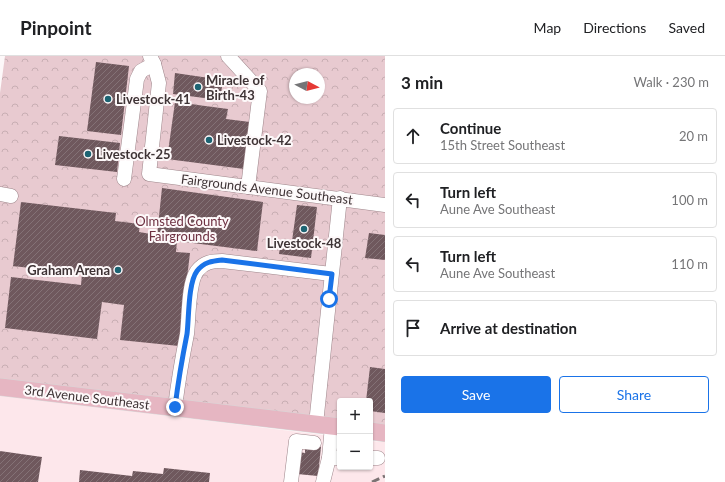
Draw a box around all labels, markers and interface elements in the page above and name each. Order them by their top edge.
text: Pinpoint [20,16,91,39]
text: Map [534,19,561,36]
text: Directions [583,19,646,36]
text: Saved [668,19,705,36]
north arrow [289,68,325,104]
place label: Miracle of Birth-43 [206,72,265,103]
text: 3 min [401,72,443,93]
text: Walk · 230 m [633,74,709,90]
marker: Miracle of Birth-43 [193,82,203,92]
place label: Livestock-41 [116,91,191,107]
marker: Livestock-41 [103,94,113,104]
text: Continue [440,119,501,137]
icon: ahead [402,125,424,147]
text: 20 m [679,128,708,144]
place label: Livestock-42 [217,132,292,148]
marker: Livestock-42 [204,135,214,145]
text: 15th Street Southeast [440,137,565,153]
place label: Livestock-25 [96,146,171,162]
marker: Livestock-25 [83,149,93,159]
street label: Fairgrounds Avenue Southeast [180,171,354,208]
text: Turn left [440,183,496,201]
icon: left [402,189,424,211]
text: 100 m [671,192,708,208]
text: Aune Ave Southeast [440,201,555,217]
park label: Olmsted County Fairgrounds [135,213,229,244]
marker: Livestock-48 [299,224,309,234]
place label: Livestock-48 [267,235,342,251]
text: Turn left [440,247,496,265]
icon: left [402,253,424,275]
text: 110 m [671,256,708,272]
place label: Graham Arena [27,262,110,278]
marker: Graham Arena [113,265,123,275]
text: Aune Ave Southeast [440,265,555,281]
route start [320,290,338,308]
icon: arrive [402,317,424,339]
text: Arrive at destination [440,319,577,337]
button: Save [401,376,551,413]
button: Share [559,376,709,413]
street label: 3rd Avenue Southeast [24,381,151,413]
route end [166,398,184,416]
map controls [337,398,373,470]
button: + [337,398,373,434]
button: − [337,434,373,470]

